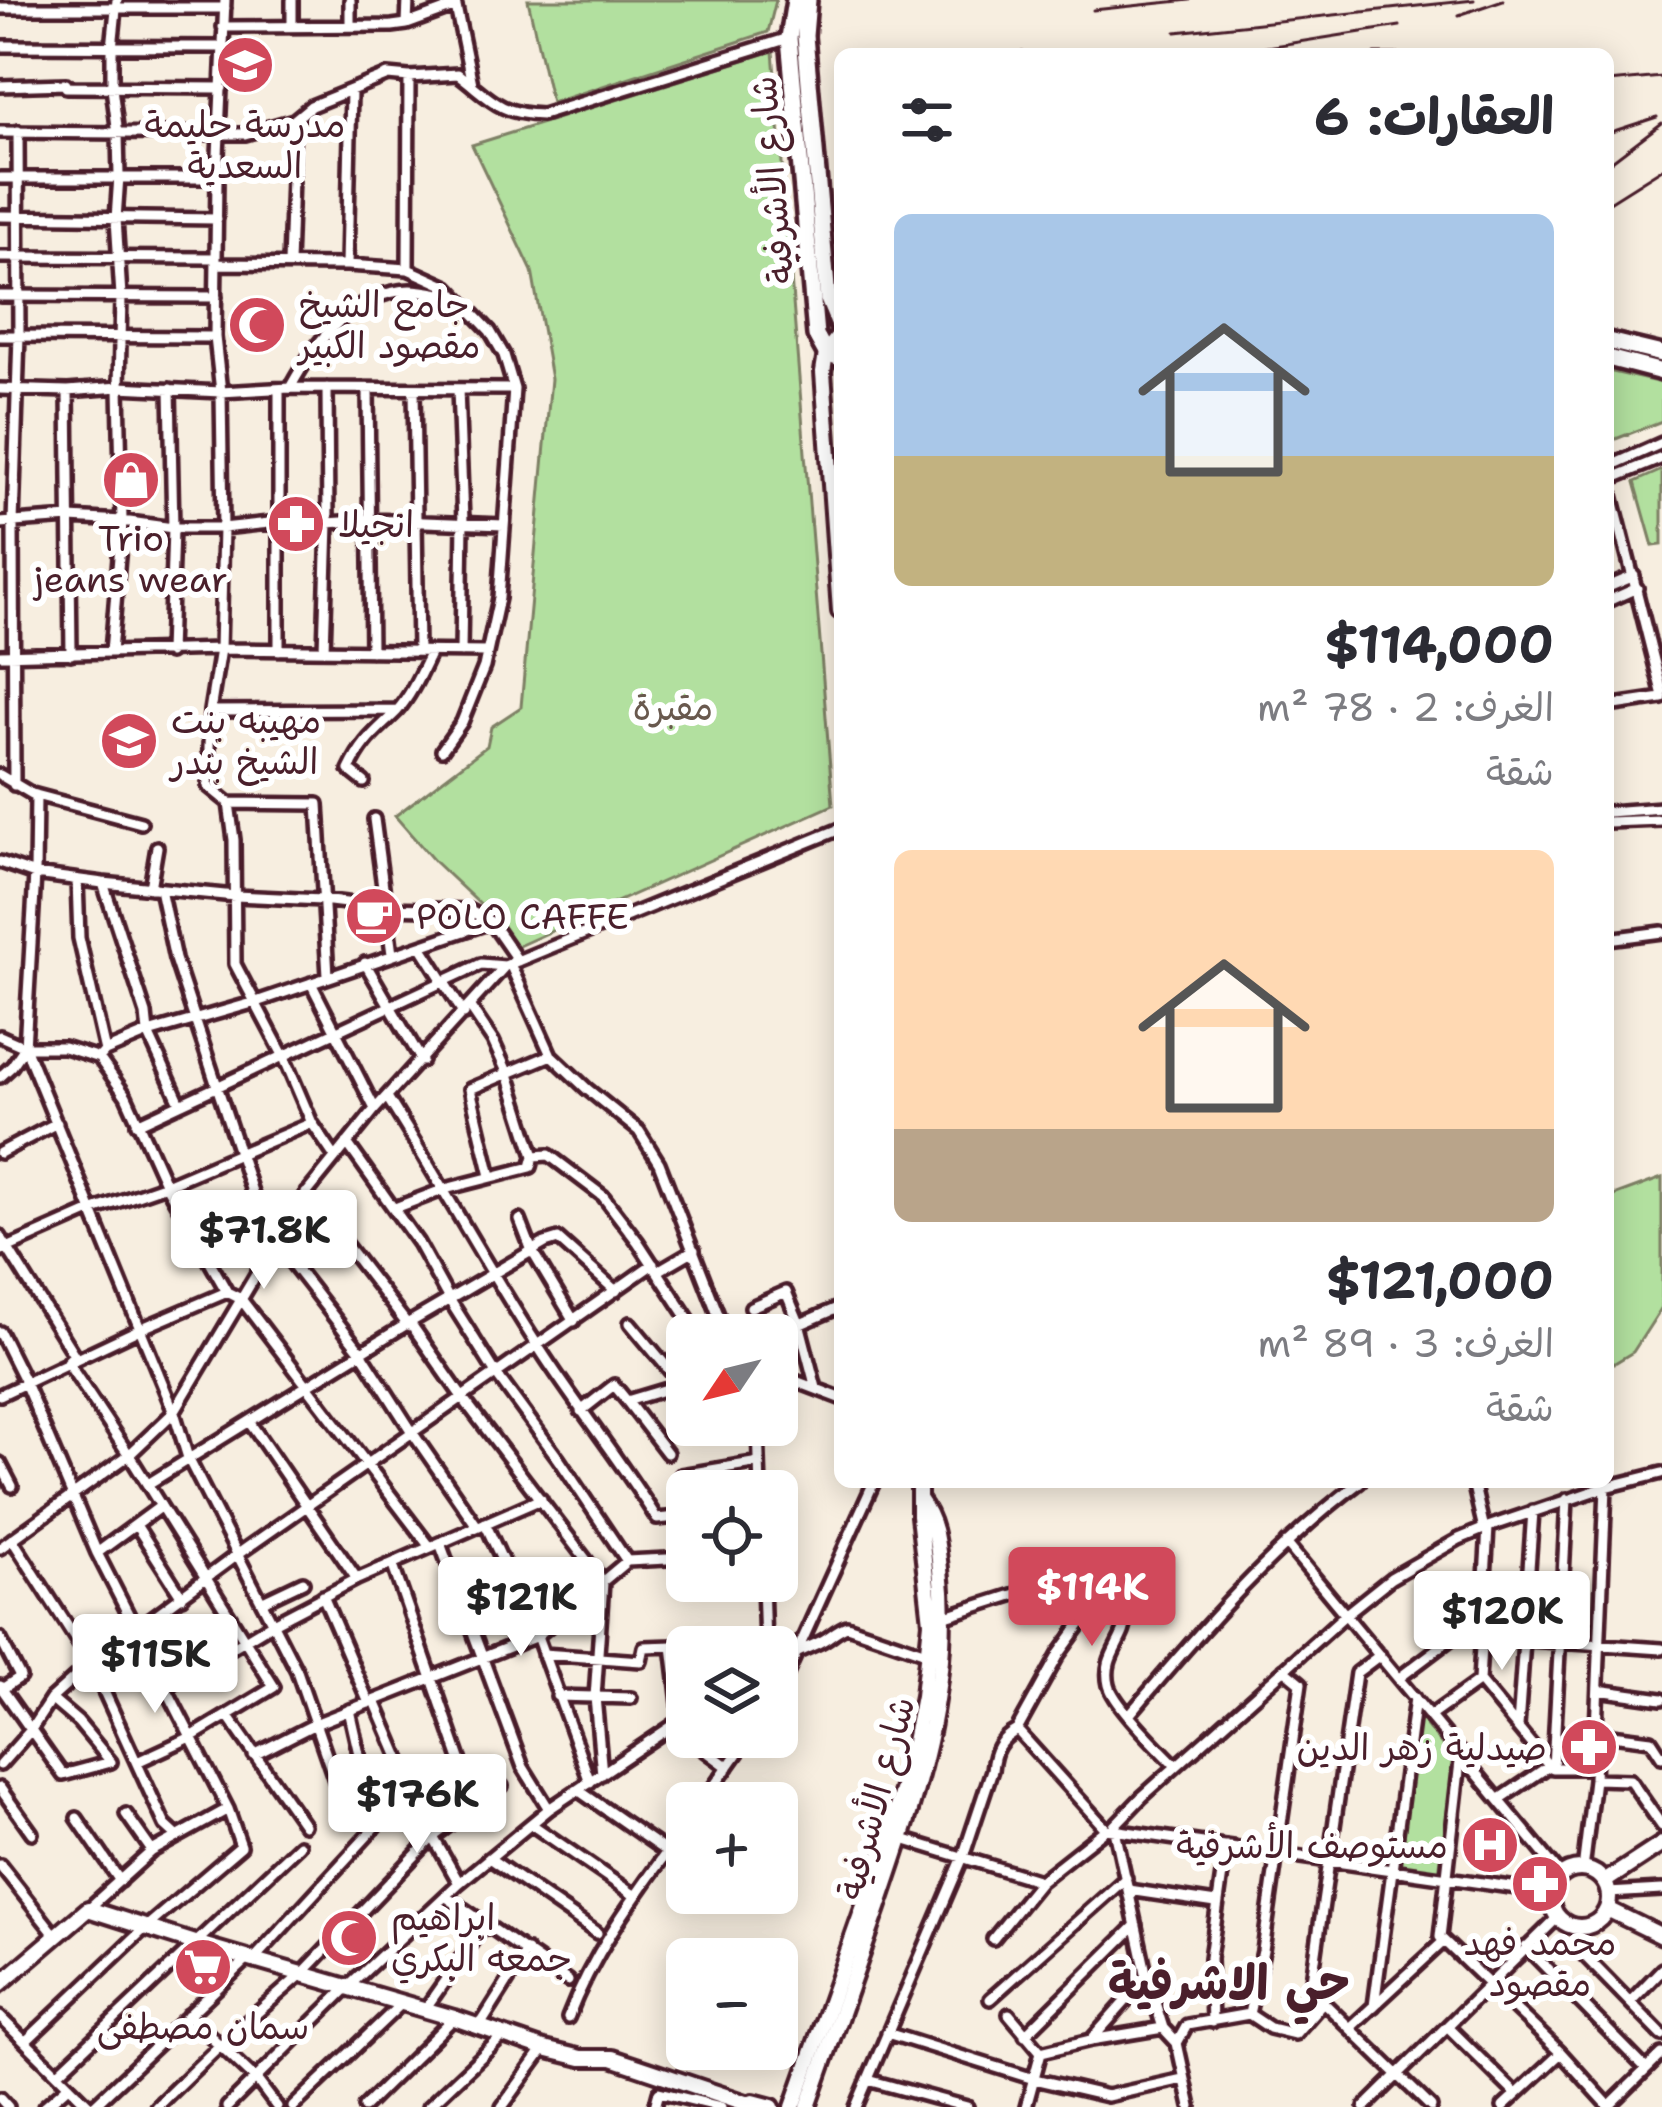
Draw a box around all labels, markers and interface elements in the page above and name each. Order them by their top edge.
school or university icon: مدرسة حليمة السعدية [214,34,276,96]
street label: شارع الأشرفية [739,74,806,286]
text: العقارات: 6 [1314,82,1554,150]
icon: filters [894,87,960,153]
place label: مدرسة حليمة السعدية [144,100,346,190]
place label: جامع الشيخ مقصود الكبير [296,280,480,370]
icon: home [1116,292,1332,508]
mosque icon: جامع الشيخ مقصود الكبير [226,294,288,356]
shop icon: Trio jeans wear [100,449,162,511]
pharmacy icon: انجيلا [265,493,327,555]
place label: انجيلا [338,500,414,549]
place label: Trio jeans wear [32,514,228,604]
text: $114,000 [1324,610,1554,678]
text: الغرف: 2 · 78 m² [1257,681,1554,733]
park label: مقبرة [633,683,713,732]
place label: مهيبه بنت الشيخ بندر [168,696,321,786]
school or university icon: مهيبه بنت الشيخ بندر [98,710,160,772]
text: شقة [1486,745,1554,797]
cafe icon: POLO CAFFE [343,885,405,947]
place label: POLO CAFFE [416,892,629,941]
icon: home [1116,928,1332,1144]
pin: $71.8K [166,1190,362,1292]
text: $71.8K [198,1203,330,1255]
text: $121,000 [1325,1246,1554,1314]
north arrow [666,1314,798,1446]
map controls [666,1314,798,2070]
text: الغرف: 3 · 89 m² [1257,1317,1554,1369]
text: شقة [1486,1381,1554,1433]
button: locate [666,1470,798,1602]
pin: $114K [1008,1547,1176,1649]
pin: $121K [437,1557,605,1659]
text: $114K [1035,1560,1149,1612]
text: $121K [465,1570,577,1622]
pin: $120K [1418,1571,1586,1673]
text: $120K [1441,1584,1563,1636]
pin: $115K [71,1614,239,1716]
button: layers [666,1626,798,1758]
text: $115K [100,1627,210,1679]
street label: شارع الأشرفية [825,1691,928,1905]
pharmacy icon: صيدلية زهر الدين [1558,1716,1620,1778]
place label: صيدلية زهر الدين [1297,1723,1547,1772]
pin: $176K [333,1754,501,1856]
text: $176K [355,1767,479,1819]
button: + [666,1782,798,1914]
hospital icon: مستوصف الأشرفية [1459,1814,1521,1876]
place label: مستوصف الأشرفية [1176,1821,1448,1870]
pharmacy icon: محمد فهد مقصود [1509,1853,1571,1915]
place label: ابراهيم جمعه البكري [391,1893,572,1984]
mosque icon: ابراهيم جمعه البكري [318,1907,380,1969]
place label: محمد فهد مقصود [1463,1918,1617,2008]
supermarket icon: سمان مصطفى [172,1936,234,1998]
button: − [666,1938,798,2070]
district label: حي الاشرفية [1108,1950,1350,2025]
place label: سمان مصطفى [97,2002,309,2051]

